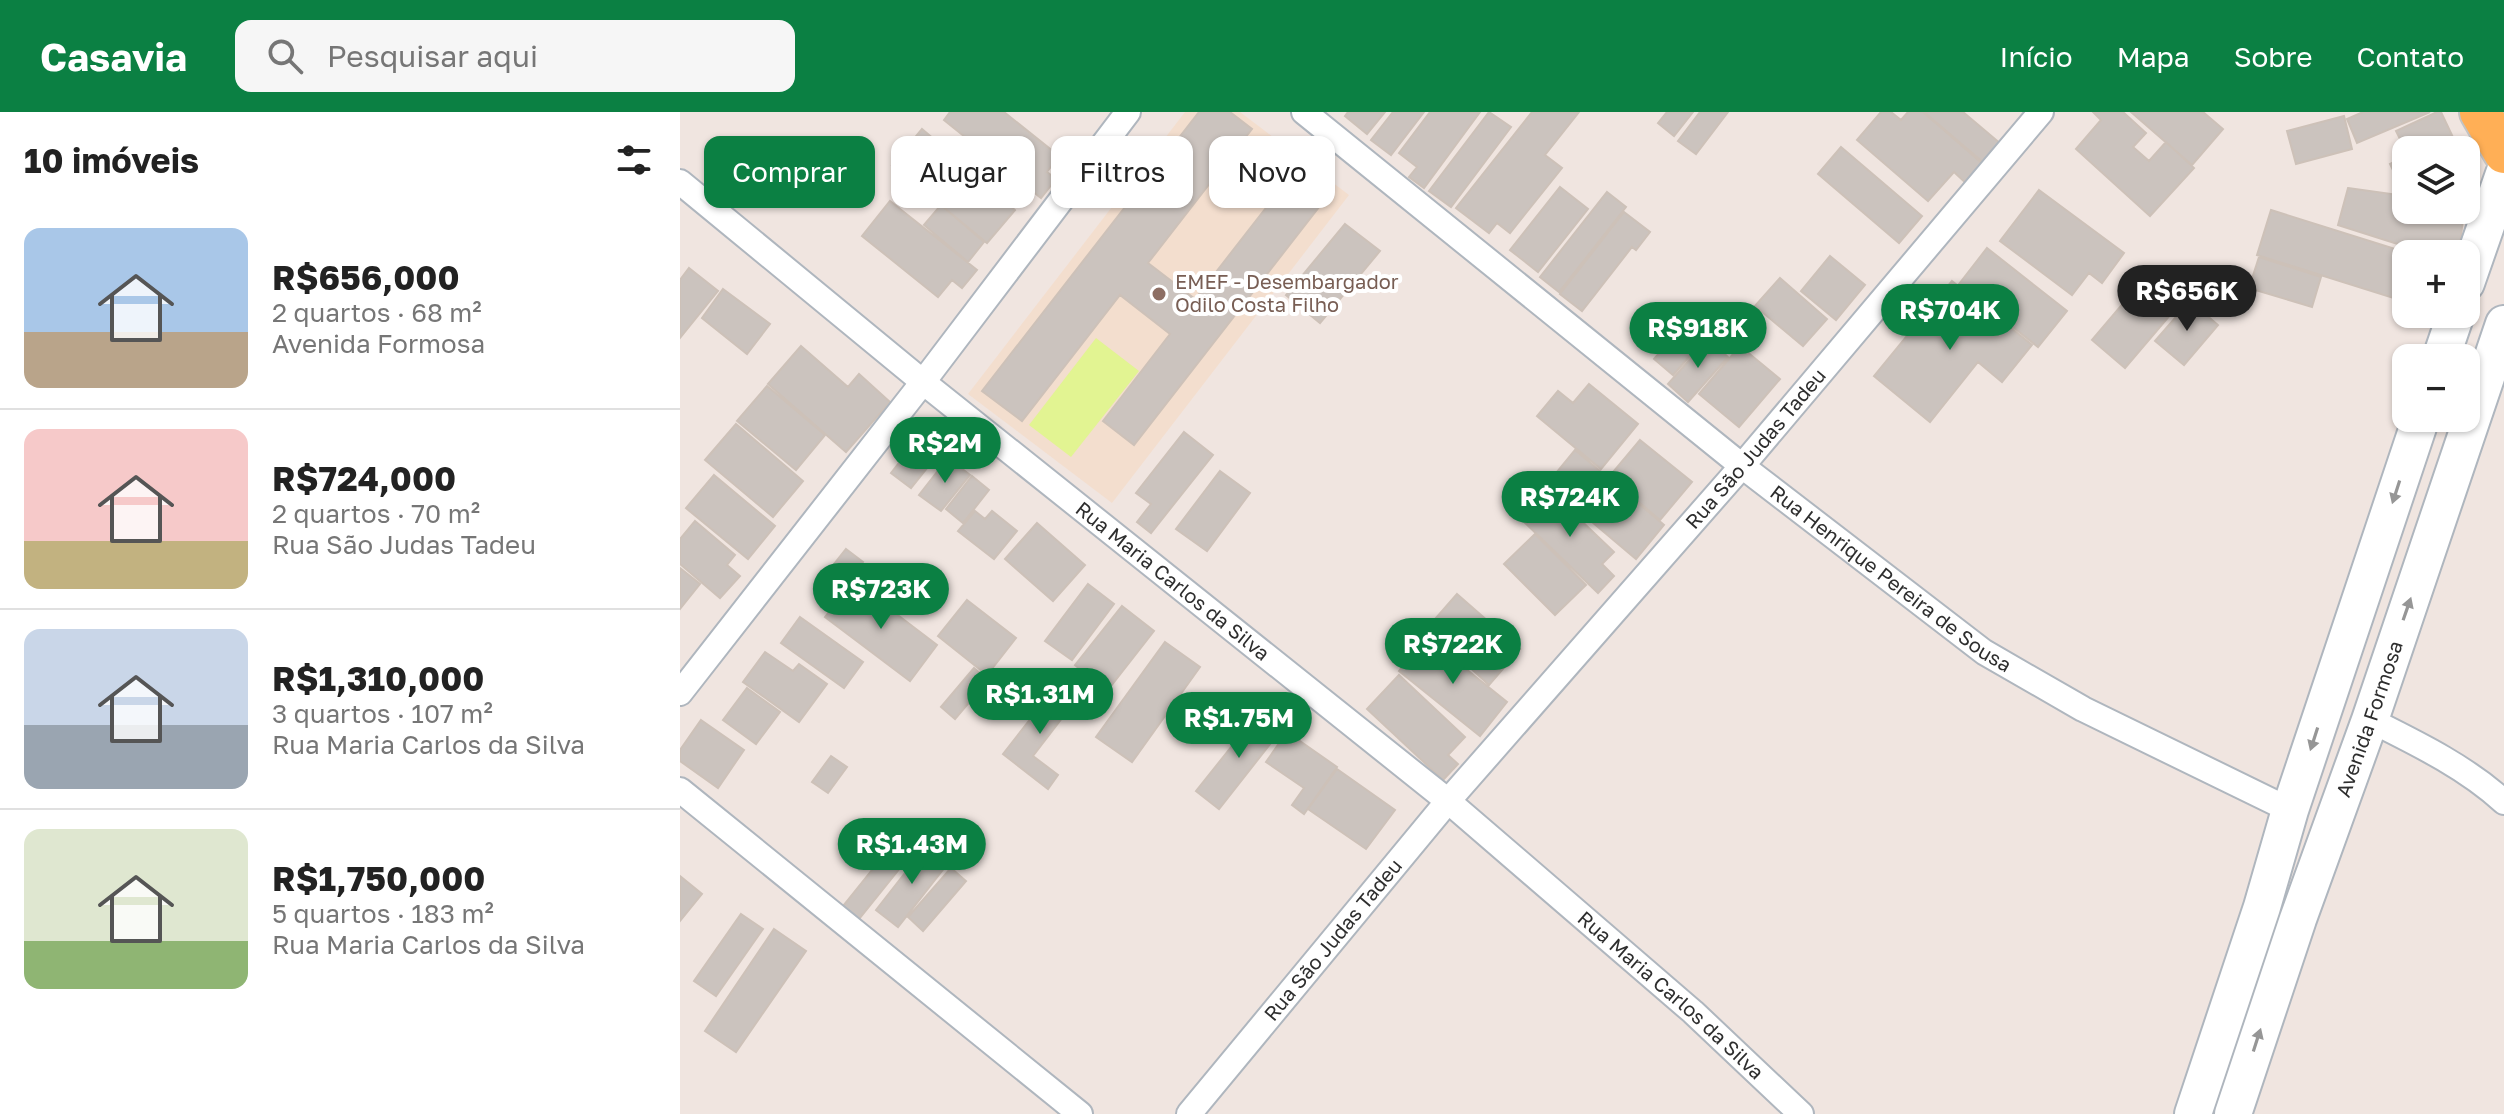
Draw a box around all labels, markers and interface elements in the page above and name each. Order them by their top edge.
search box [235,20,795,92]
text: Casavia [40,34,187,79]
icon: search [263,34,307,78]
text: Pesquisar aqui [327,38,538,74]
text: Início [2000,40,2073,73]
text: Mapa [2117,40,2190,73]
text: Sobre [2234,40,2312,73]
text: Contato [2356,40,2464,73]
chip: Comprar [704,136,875,208]
chip: Alugar [891,136,1035,208]
chip: Filtros [1051,136,1193,208]
chip: Novo [1209,136,1335,208]
map controls [2392,136,2480,432]
button: layers [2392,136,2480,224]
icon: filters [612,138,656,182]
text: 10 imóveis [24,140,199,180]
button: + [2392,240,2480,328]
text: R$656,000 [272,257,460,297]
icon: home [88,260,184,356]
pin: R$656K [2122,265,2252,333]
place label: EMEF - Desembargador Odilo Costa Filho [1175,269,1399,316]
text: R$656K [2135,275,2239,306]
pin: R$704K [1885,284,2015,352]
marker: EMEF - Desembargador Odilo Costa Filho [1150,285,1168,303]
text: R$704K [1899,294,2001,325]
text: 2 quartos · 68 m² [272,297,482,328]
pin: R$918K [1633,302,1763,370]
text: R$918K [1648,312,1748,343]
text: Avenida Formosa [272,328,485,359]
button: − [2392,344,2480,432]
street label: Rua São Judas Tadeu [1680,363,1830,533]
pin: R$2M [898,417,992,485]
text: R$2M [908,427,982,458]
text: R$724,000 [272,458,456,498]
icon: home [88,461,184,557]
pin: R$724K [1505,471,1635,539]
street label: Rua Henrique Pereira de Sousa [1766,479,2016,676]
one-way arrow [2390,480,2402,504]
text: R$724K [1520,481,1620,512]
street label: Rua Maria Carlos da Silva [1072,496,1275,665]
text: 2 quartos · 70 m² [272,498,480,529]
text: Rua São Judas Tadeu [272,529,536,560]
pin: R$723K [816,563,946,631]
text: R$723K [831,573,931,604]
one-way arrow [2402,597,2414,621]
pin: R$722K [1388,618,1518,686]
text: R$722K [1403,628,1503,659]
street label: Avenida Formosa [2330,637,2407,800]
text: R$1,310,000 [272,658,484,698]
icon: home [88,661,184,757]
pin: R$1.31M [966,668,1114,736]
text: R$1.31M [985,678,1095,709]
pin: R$1.75M [1165,692,1313,760]
text: 3 quartos · 107 m² [272,698,493,729]
text: R$1.75M [1184,702,1294,733]
one-way arrow [2307,727,2320,751]
text: Rua Maria Carlos da Silva [272,729,585,760]
pin: R$1.43M [838,818,986,886]
text: R$1.43M [856,828,968,859]
street label: Rua São Judas Tadeu [1258,853,1406,1025]
text: R$1,750,000 [272,858,485,898]
icon: home [88,861,184,957]
text: 5 quartos · 183 m² [272,898,494,929]
street label: Rua Maria Carlos da Silva [1574,905,1769,1084]
text: Rua Maria Carlos da Silva [272,929,585,960]
one-way arrow [2252,1028,2264,1052]

